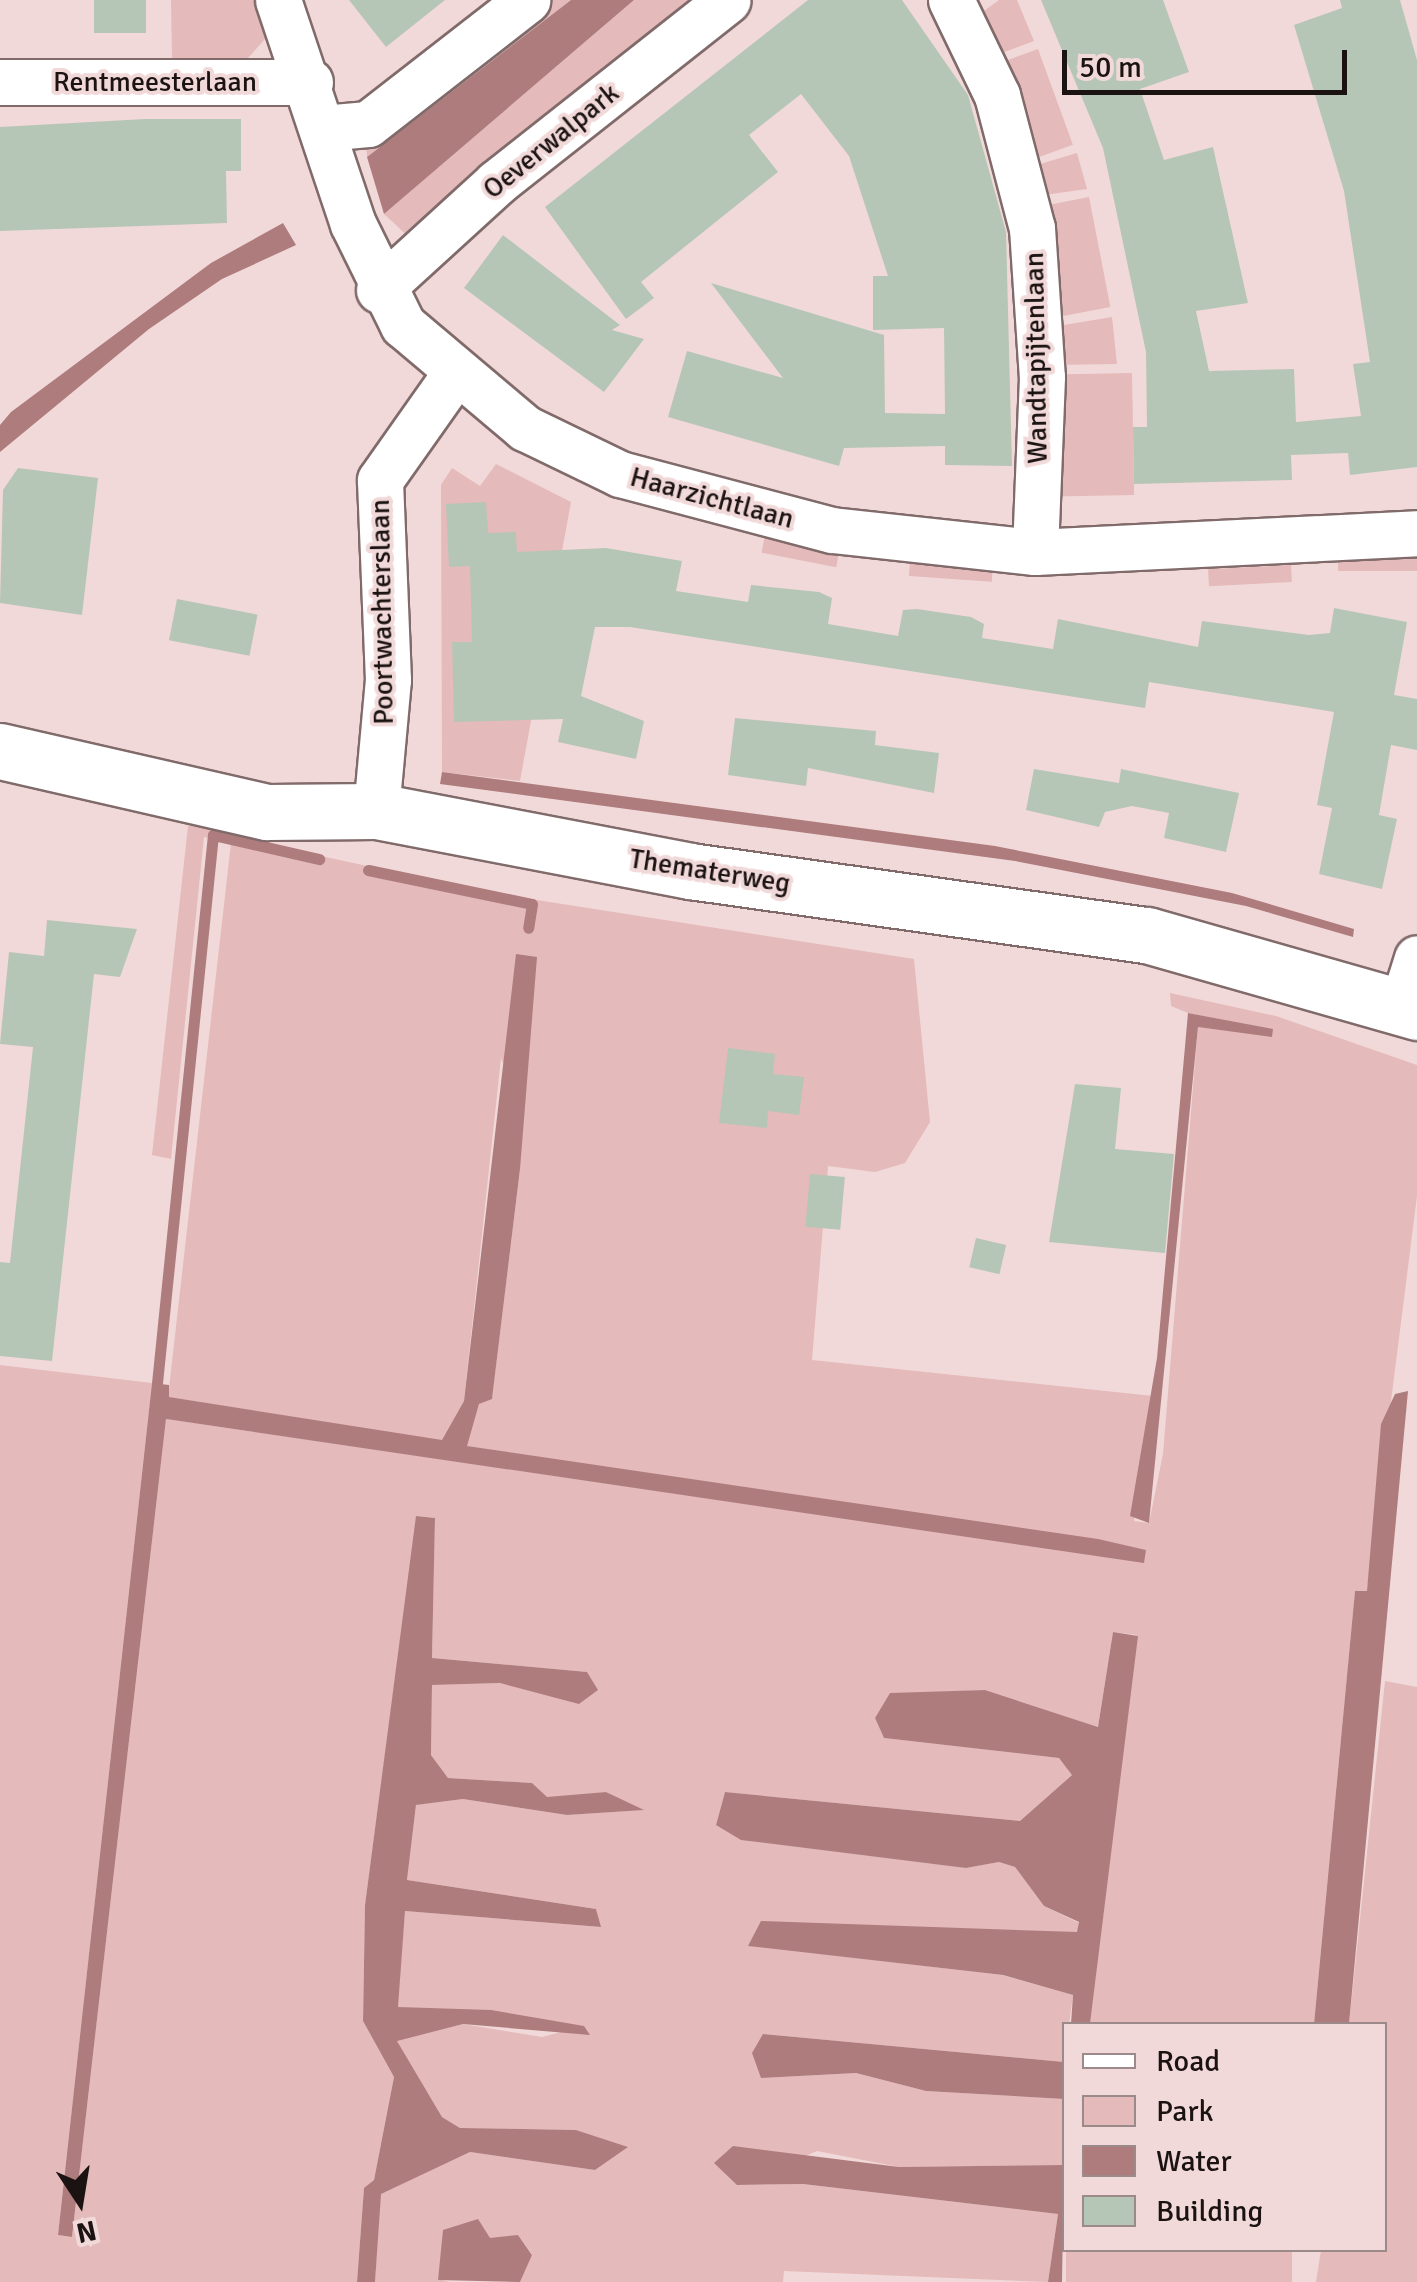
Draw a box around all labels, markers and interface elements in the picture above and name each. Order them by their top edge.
scale bar [1067,30,1352,92]
text: 50 m [1079,49,1142,86]
street label: Rentmeesterlaan [53,65,257,99]
street label: Oeverwalpark [476,76,626,206]
street label: Wandtapijtenlaan [1017,252,1055,464]
street label: Haarzichtlaan [626,460,798,536]
street label: Poortwachterslaan [363,499,401,725]
street label: Thematerweg [627,842,793,900]
legend [1062,2022,1387,2252]
text: Road [1156,2043,1220,2080]
text: Park [1156,2093,1214,2130]
text: Water [1156,2143,1232,2180]
north arrow [30,2152,130,2252]
text: Building [1156,2193,1263,2230]
text: N [73,2213,99,2250]

